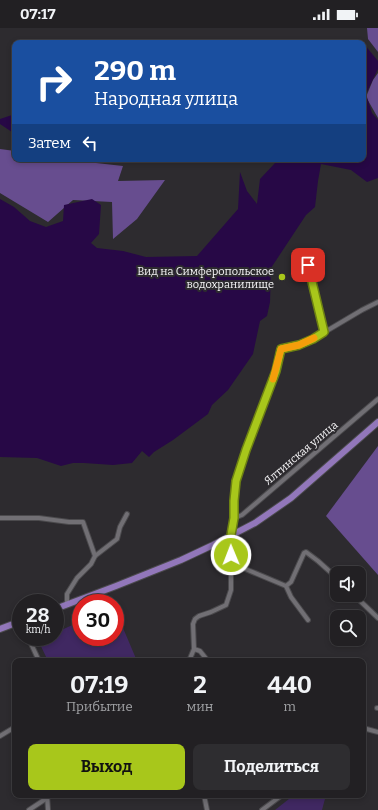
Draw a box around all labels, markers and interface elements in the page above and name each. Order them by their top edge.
text: 07:17 [20,5,56,23]
text: 290 m [94,54,176,87]
icon: right [28,56,80,108]
text: Народная улица [94,88,238,110]
icon: left [79,132,101,154]
text: Затем [28,134,71,152]
pin [291,248,325,282]
icon: arrive [297,254,319,276]
place label: Вид на Симферопольское водохранилище [137,265,274,291]
marker: Вид на Симферопольское водохранилище [277,272,287,282]
street label: Ялтинская улица [262,418,340,488]
position arrow [210,534,252,576]
map controls [330,566,366,646]
button: sound [330,566,366,602]
speed limit sign: 30 [72,594,124,646]
text: 28 [26,603,50,627]
button: search [330,610,366,646]
text: km/h [26,624,50,636]
text: 07:19 [70,671,128,699]
text: 2 [193,671,207,699]
text: 440 [267,671,312,699]
text: Прибытие [66,699,133,714]
text: мин [186,699,213,714]
text: m [283,699,296,714]
button: Выход [28,744,185,790]
button: Поделиться [193,744,350,790]

